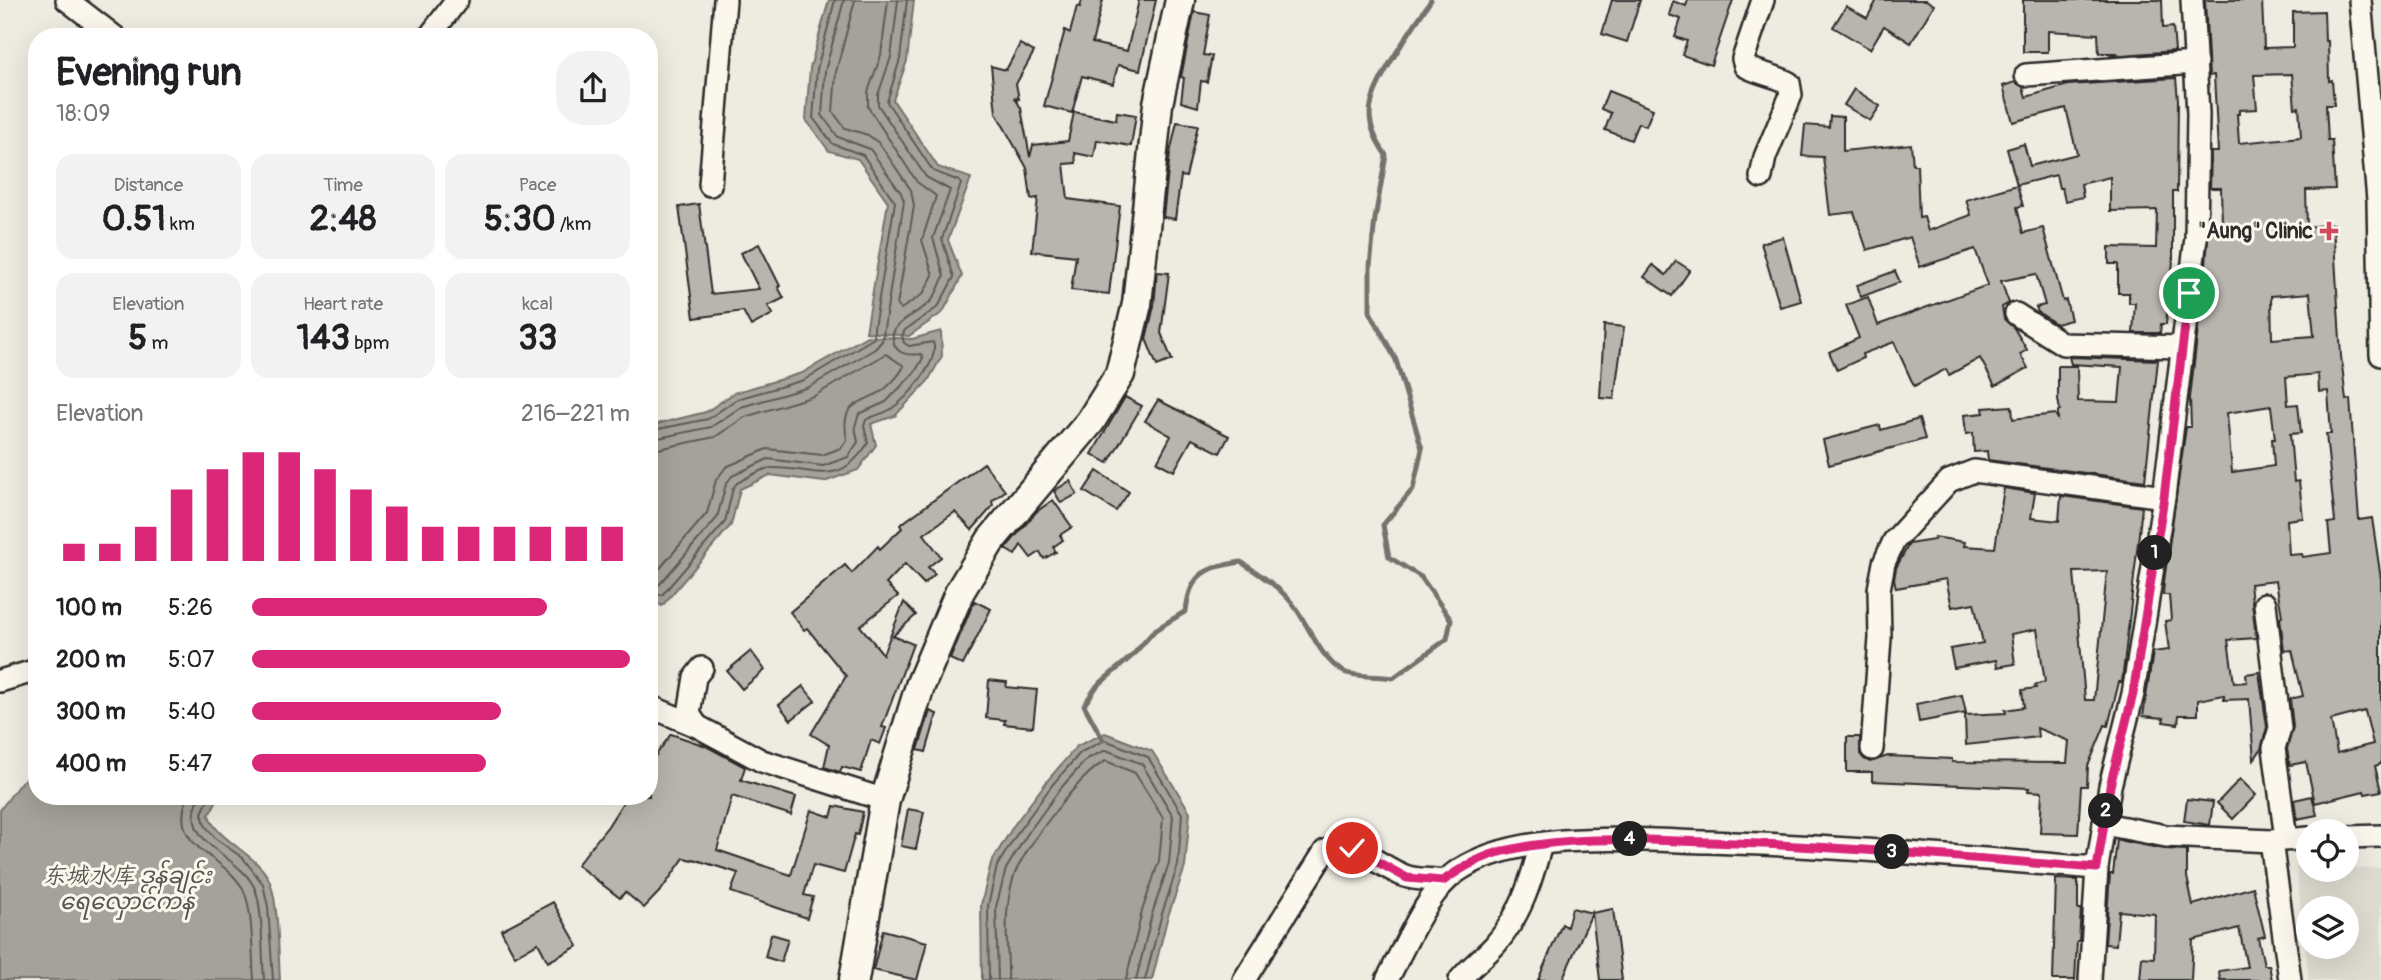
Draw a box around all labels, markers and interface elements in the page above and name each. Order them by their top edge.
text: Evening run [56,49,242,97]
button: share [556,51,630,125]
text: 18:09 [56,99,110,128]
text: Distance [114,173,183,197]
text: Time [323,173,363,197]
text: Pace [519,173,556,197]
text: 0.51 [102,197,166,241]
text: 2:48 [310,197,376,241]
text: 5:30 [484,197,556,241]
text: km [166,212,195,236]
text: /km [556,212,591,236]
place label: "Aung" Clinic [2198,218,2313,245]
marker: "Aung" Clinic [2319,221,2339,241]
pin [2159,263,2219,323]
icon: arrive [2170,274,2208,312]
text: Elevation [112,292,185,316]
text: Heart rate [303,292,383,316]
text: kcal [522,292,553,316]
text: 5 [128,316,147,360]
text: 143 [297,316,350,360]
text: 33 [518,316,557,360]
text: m [147,331,168,355]
text: bpm [350,331,389,355]
text: Elevation [56,399,144,428]
text: 216–221 m [521,399,630,428]
pin: 1 [2138,536,2172,570]
text: 1 [2151,540,2158,564]
text: 100 m [56,593,122,622]
text: 5:26 [168,593,213,622]
text: 200 m [56,645,126,674]
text: 5:07 [168,645,214,674]
text: 300 m [56,697,126,726]
text: 5:40 [168,697,216,726]
text: 400 m [56,749,126,778]
text: 5:47 [168,749,212,778]
pin: 2 [2088,794,2124,828]
text: 2 [2100,798,2111,822]
pin [1322,818,1382,878]
map controls [2296,819,2359,959]
button: locate [2296,819,2359,882]
pin: 4 [1612,822,1648,856]
text: 4 [1624,826,1635,850]
icon: check [1333,829,1371,867]
pin: 3 [1874,834,1910,870]
text: 3 [1886,839,1897,863]
water label: 东城水库 ဒွန်ချင်း ရေလှောင်ကန် [42,859,214,920]
button: layers [2296,896,2359,959]

